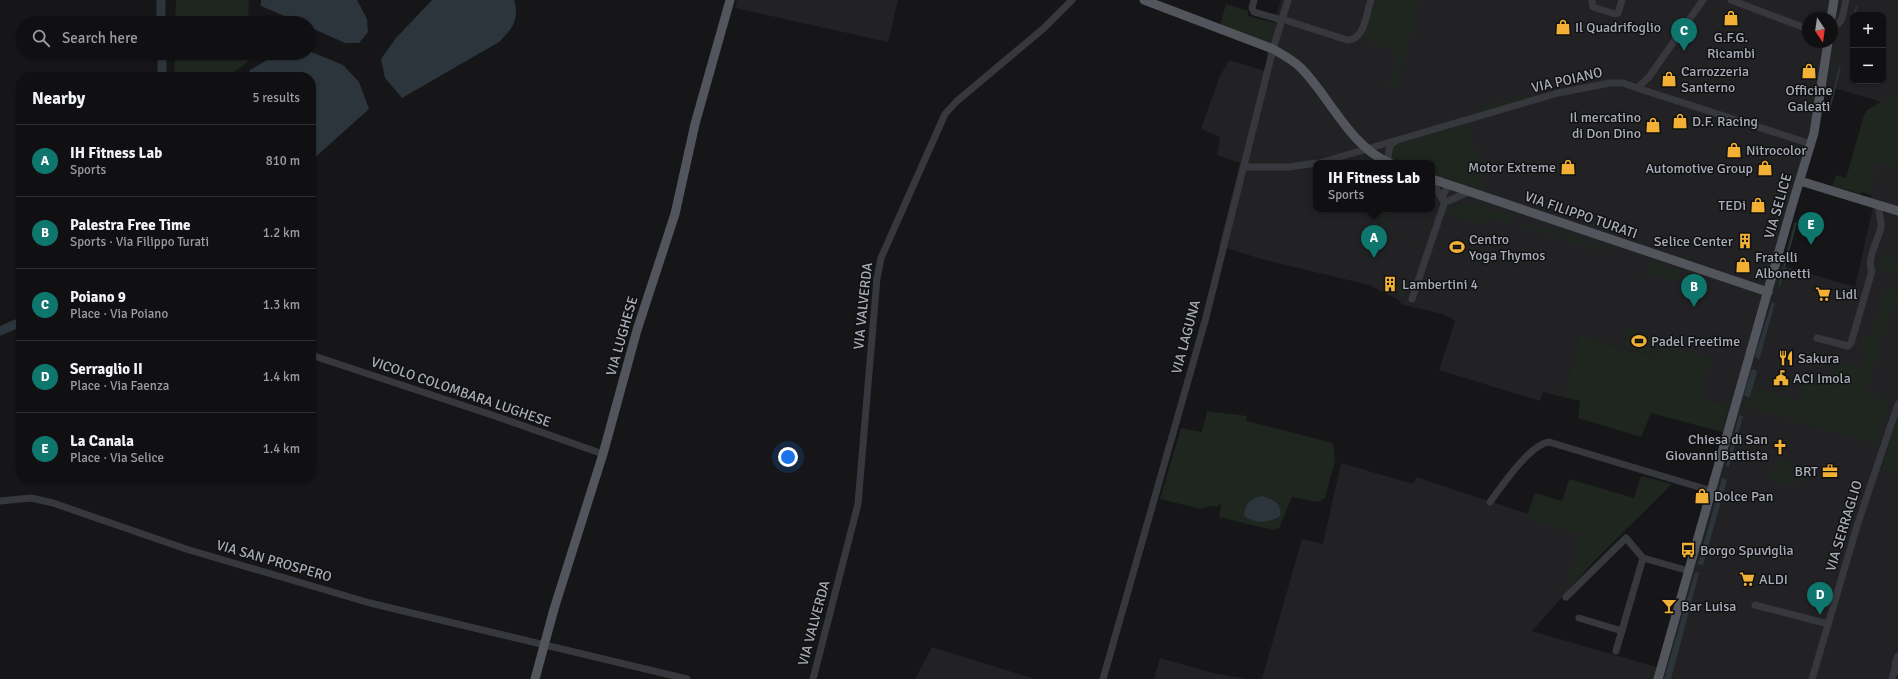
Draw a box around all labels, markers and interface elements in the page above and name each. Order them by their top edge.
shop icon: G.F.G. Ricambi [1722,9,1740,27]
north arrow [1802,12,1838,48]
map controls [1850,12,1886,84]
button: + [1850,12,1886,48]
search box [16,16,316,60]
shop icon: Il Quadrifoglio [1554,18,1572,36]
pin: C [1671,18,1697,51]
place label: Il Quadrifoglio [1575,19,1661,36]
icon: search [30,27,52,49]
text: Search here [62,29,138,47]
place label: G.F.G. Ricambi [1707,29,1755,62]
button: − [1850,48,1886,84]
shop icon: Officine Galeati [1800,62,1818,80]
place label: Carrozzeria Santerno [1681,63,1749,96]
street label: VIA POIANO [1530,64,1604,96]
shop icon: Carrozzeria Santerno [1660,70,1678,88]
place label: Officine Galeati [1786,82,1832,115]
text: Nearby [32,88,85,109]
text: 5 results [252,90,300,106]
place label: Il mercatino di Don Dino [1569,109,1641,142]
shop icon: D.F. Racing [1671,112,1689,130]
place label: D.F. Racing [1692,113,1758,130]
shop icon: Il mercatino di Don Dino [1644,116,1662,134]
shop icon: Nitrocolor [1725,141,1743,159]
place label: Nitrocolor [1746,142,1807,159]
text: IH Fitness Lab [70,144,162,162]
text: A [41,153,49,169]
text: 810 m [266,153,300,169]
shop icon: Motor Extreme [1559,158,1577,176]
place label: Motor Extreme [1468,159,1556,176]
shop icon: Automotive Group [1756,159,1774,177]
popup [1313,160,1435,212]
place label: Automotive Group [1645,160,1753,177]
text: Sports [70,162,106,178]
text: IH Fitness Lab [1328,169,1420,187]
street label: VIA SELICE [1761,171,1795,241]
text: Sports [1328,187,1364,203]
street label: VIA FILIPPO TURATI [1522,188,1640,242]
shop icon: TEDi [1749,196,1767,214]
place label: TEDi [1718,197,1746,214]
pin: E [1798,212,1824,245]
text: Palestra Free Time [70,216,191,234]
text: B [41,225,49,241]
text: 1.2 km [263,225,300,241]
pin: A [1361,225,1387,258]
place label: Centro Yoga Thymos [1469,231,1545,264]
building icon: Selice Center [1736,232,1754,250]
place label: Selice Center [1654,233,1734,250]
text: Sports · Via Filippo Turati [70,234,209,250]
sports icon: Centro Yoga Thymos [1448,238,1466,256]
place label: Fratelli Albonetti [1755,249,1811,282]
shop icon: Fratelli Albonetti [1734,256,1752,274]
street label: VIA VALVERDA [850,261,876,350]
pin: B [1681,274,1707,307]
building icon: Lambertini 4 [1381,275,1399,293]
place label: Lambertini 4 [1402,276,1479,293]
supermarket icon: Lidl [1814,285,1832,303]
place label: Lidl [1835,286,1857,303]
text: Poiano 9 [70,288,126,306]
street label: VIA LUGHESE [603,294,641,378]
text: C [41,297,49,313]
text: 1.3 km [263,297,300,313]
street label: VIA LAGUNA [1168,298,1204,376]
text: Place · Via Poiano [70,306,168,322]
sports icon: Padel Freetime [1630,332,1648,350]
place label: Padel Freetime [1651,333,1740,350]
restaurant icon: Sakura [1777,349,1795,367]
place label: Sakura [1798,350,1839,367]
street label: VICOLO COLOMBARA LUGHESE [369,353,553,431]
text: Serraglio II [70,360,143,378]
text: D [41,369,49,385]
text: 1.4 km [263,369,300,385]
public building icon: ACI Imola [1772,369,1790,387]
place label: ACI Imola [1793,370,1851,387]
text: Place · Via Faenza [70,378,169,394]
place label: Chiesa di San Giovanni Battista [1665,431,1768,464]
text: La Canala [70,432,134,450]
church icon: Chiesa di San Giovanni Battista [1771,438,1789,456]
text: E [41,441,49,457]
text: 1.4 km [263,441,300,457]
your location [778,447,798,467]
text: Place · Via Selice [70,450,164,466]
office icon: BRT [1821,462,1839,480]
place label: BRT [1794,463,1818,480]
street label: VIA SERRAGLIO [1822,478,1866,574]
shop icon: Dolce Pan [1693,487,1711,505]
place label: Dolce Pan [1714,488,1773,505]
street label: VIA SAN PROSPERO [214,536,334,586]
bus stop icon: Borgo Spuviglia [1679,541,1697,559]
place label: Borgo Spuviglia [1700,542,1794,559]
supermarket icon: ALDI [1738,570,1756,588]
place label: ALDI [1759,571,1788,588]
street label: VIA VALVERDA [794,578,834,667]
pin: D [1807,582,1833,615]
bar icon: Bar Luisa [1660,597,1678,615]
place label: Bar Luisa [1681,598,1736,615]

